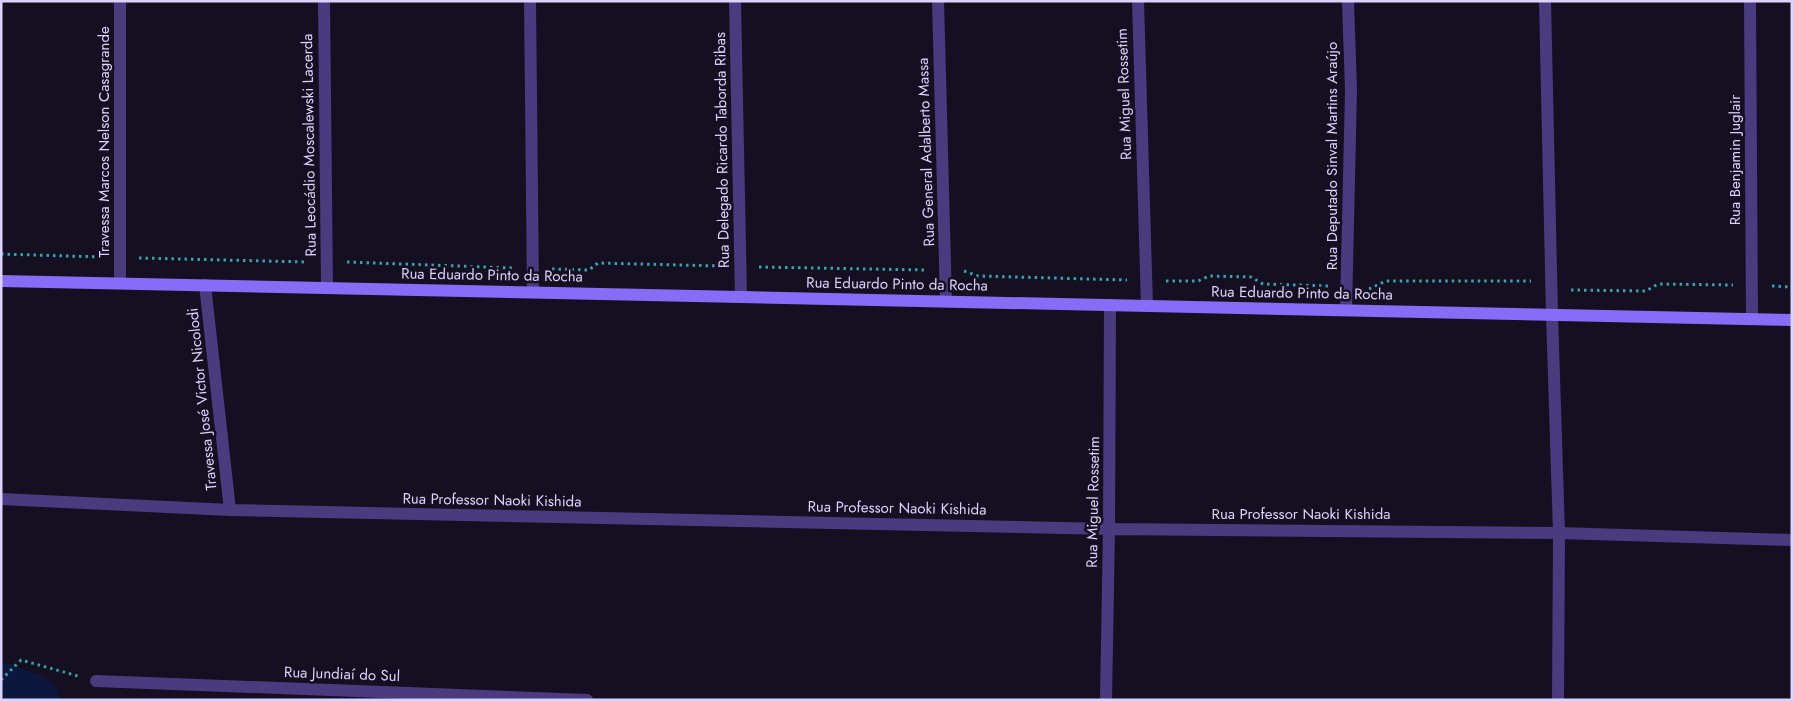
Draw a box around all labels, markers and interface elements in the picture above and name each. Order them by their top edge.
street label: Travessa Marcos Nelson Casagrande [93,26,115,258]
street label: Rua Miguel Rossetim [1111,28,1137,160]
street label: Rua Delegado Ricardo Taborda Ribas [709,32,735,268]
street label: Rua Leocádio Moscalewski Lacerda [296,33,322,257]
street label: Rua Deputado Sinval Martins Araújo [1321,42,1343,270]
street label: Rua General Adalberto Massa [912,57,940,247]
street label: Rua Benjamin Juglair [1724,94,1746,225]
street label: Rua Eduardo Pinto da Rocha [401,262,583,288]
street label: Rua Eduardo Pinto da Rocha [806,271,988,297]
street label: Rua Eduardo Pinto da Rocha [1211,280,1393,306]
street label: Travessa José Victor Nicolodi [181,307,223,491]
street label: Rua Miguel Rossetim [1081,436,1105,568]
street label: Rua Professor Naoki Kishida [402,487,582,513]
street label: Rua Professor Naoki Kishida [807,495,987,521]
street label: Rua Professor Naoki Kishida [1212,503,1390,525]
street label: Rua Jundiaí do Sul [284,661,400,687]

